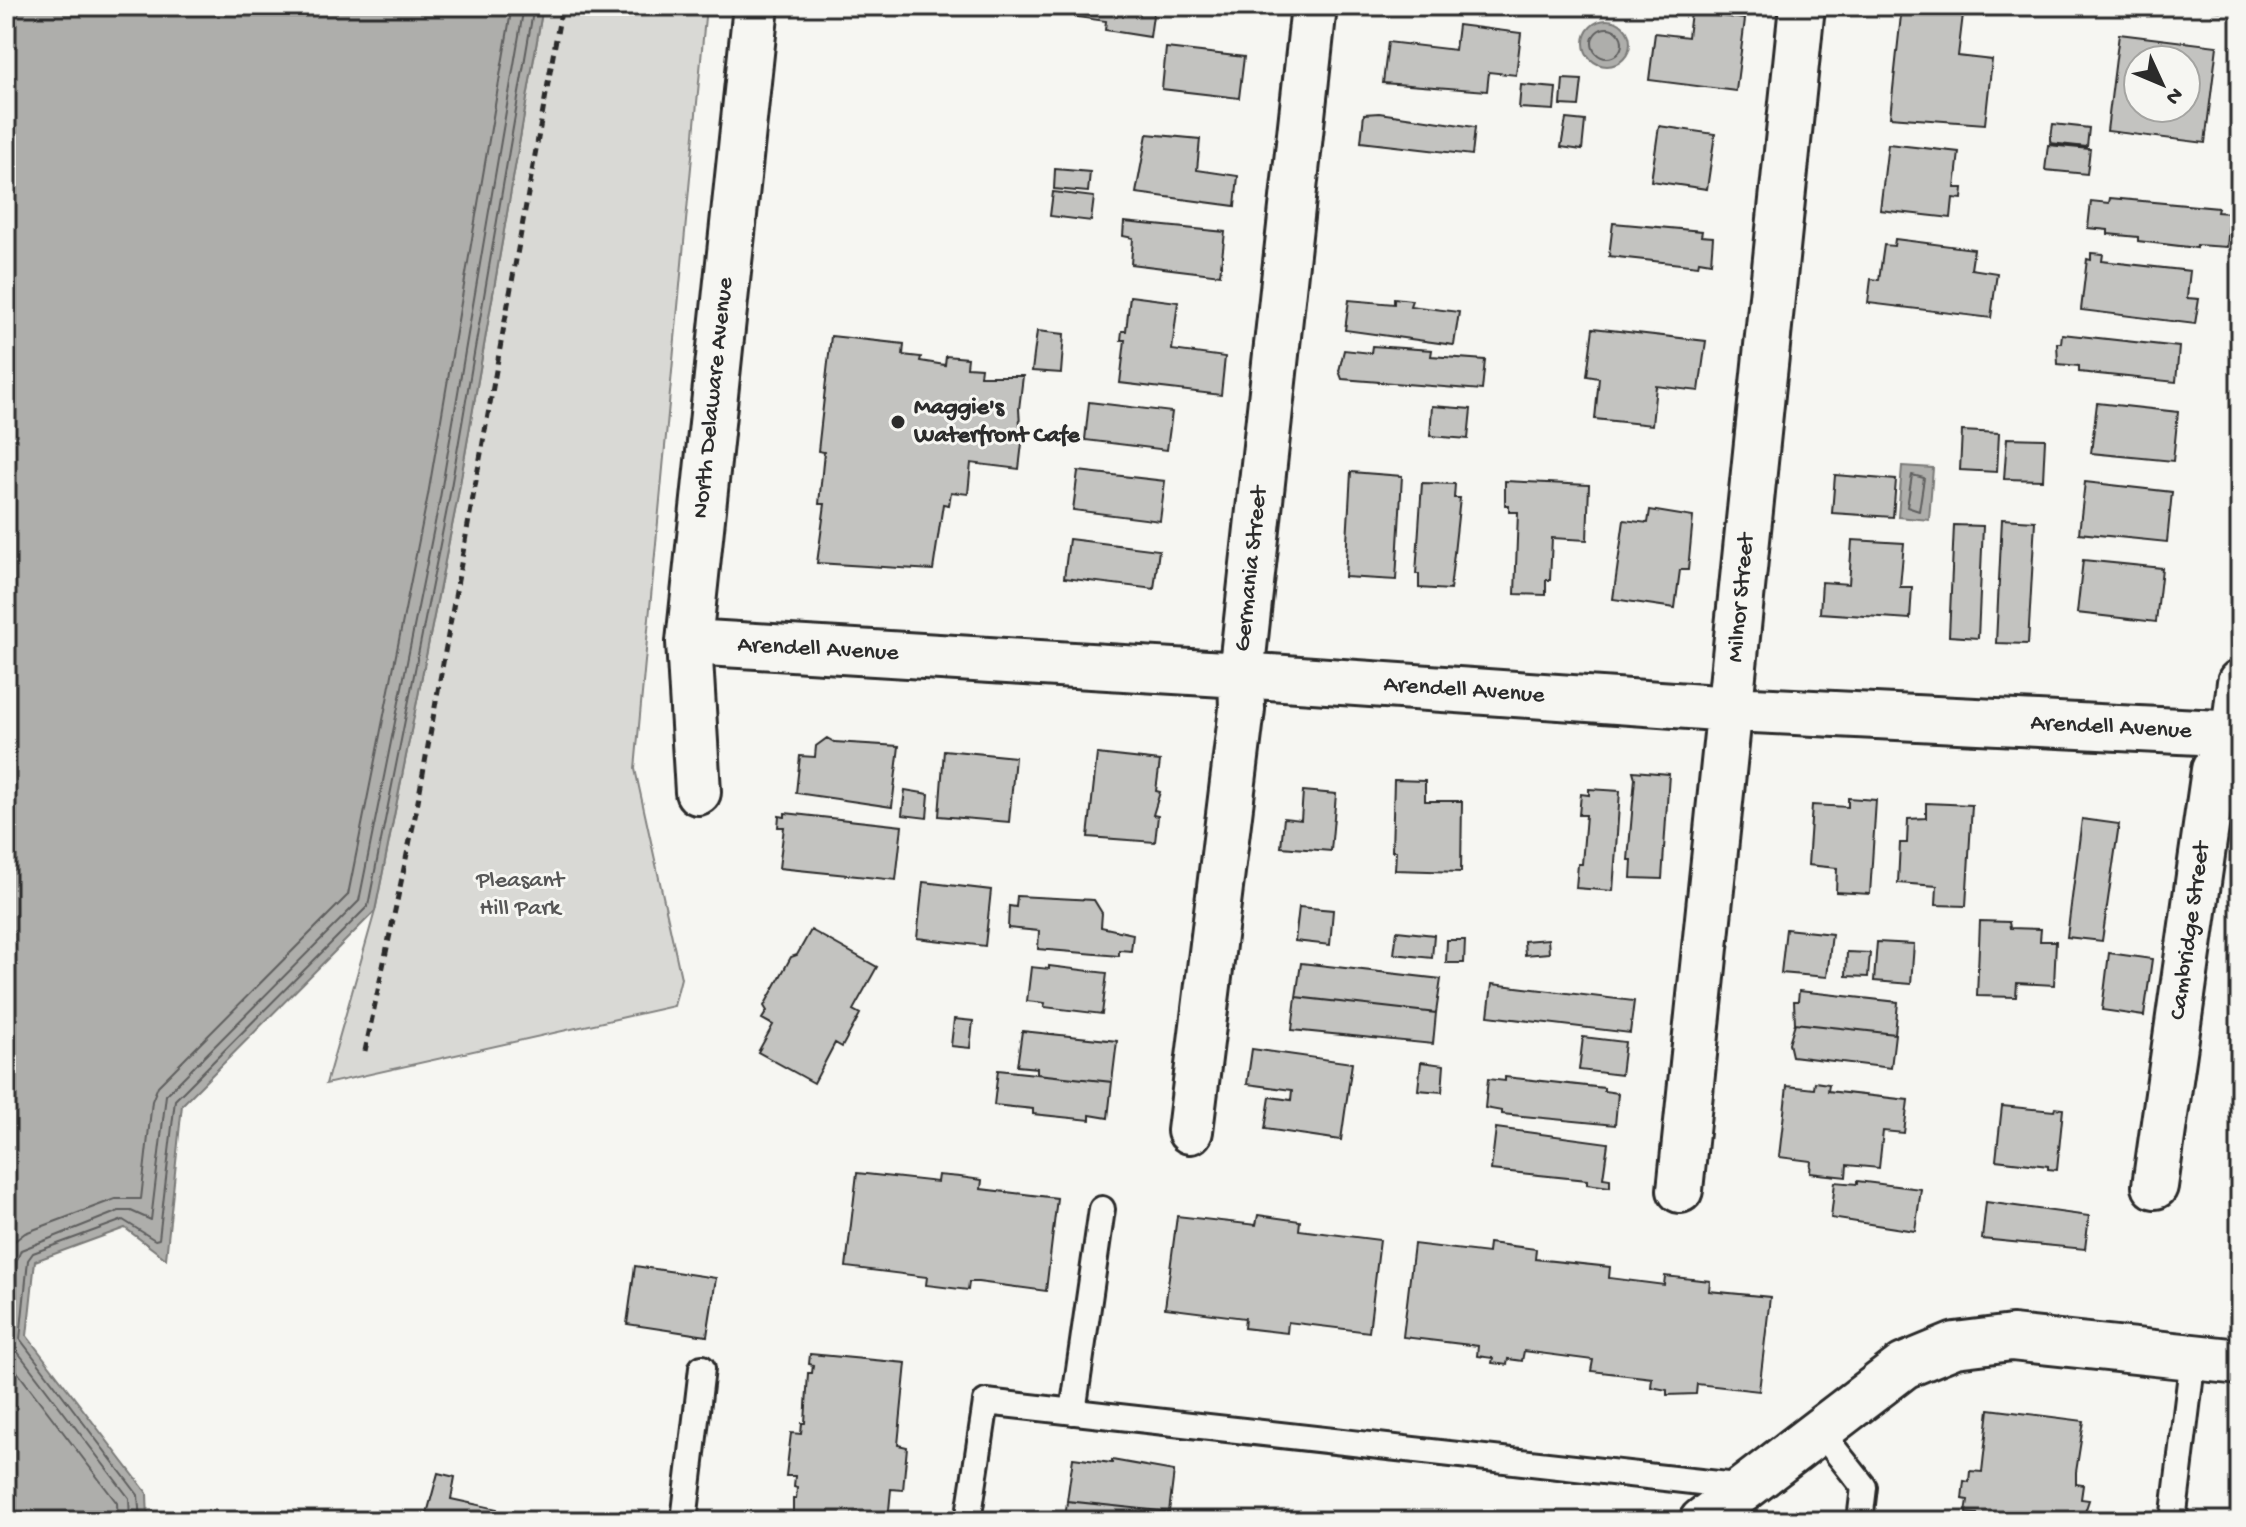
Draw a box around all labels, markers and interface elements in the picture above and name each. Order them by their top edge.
north arrow [2122,44,2202,124]
text: N [2159,81,2188,109]
street label: North Delaware Avenue [687,275,741,520]
place label: Maggie's Waterfront Cafe [913,394,1081,451]
marker: Maggie's Waterfront Cafe [889,413,907,431]
street label: Germania Street [1229,483,1275,653]
street label: Milnor Street [1722,530,1762,664]
street label: Arendell Avenue [737,631,900,669]
street label: Arendell Avenue [1383,671,1546,711]
street label: Arendell Avenue [2030,709,2193,747]
street label: Cambridge Street [2164,838,2218,1022]
park label: Pleasant Hill Park [475,867,566,924]

